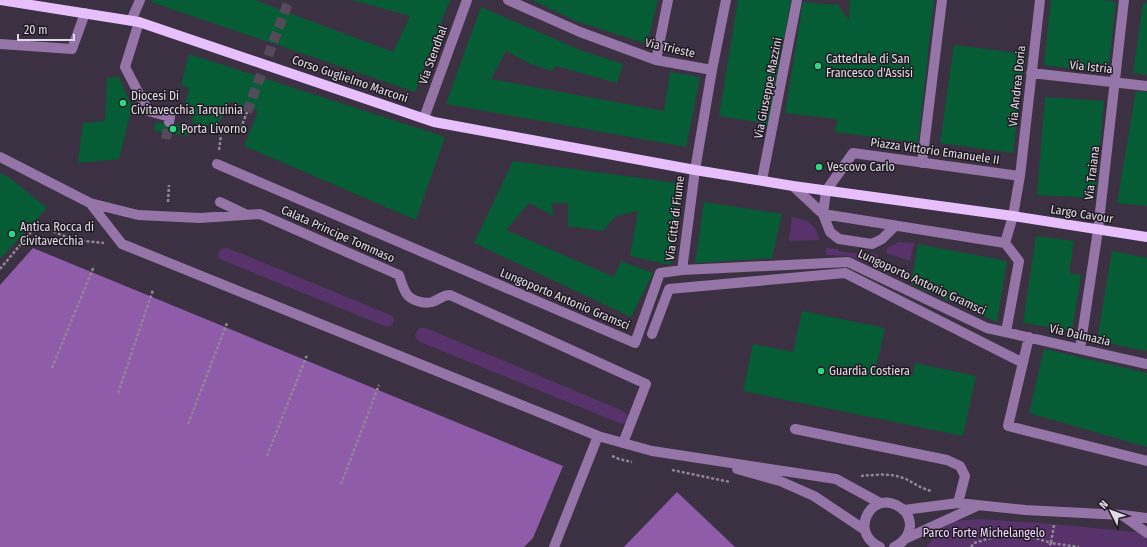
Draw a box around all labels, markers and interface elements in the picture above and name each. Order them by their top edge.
scale bar [18,16,74,42]
text: 20 m [24,23,48,37]
street label: Via Stendhal [416,24,450,86]
street label: Via Trieste [644,35,696,61]
street label: Via Giuseppe Mazzini [751,36,785,140]
street label: Via Andrea Doria [1006,45,1028,127]
place label: Cattedrale di San Francesco d'Assisi [826,52,913,80]
street label: Corso Guglielmo Marconi [290,53,410,105]
street label: Via Istria [1069,58,1113,76]
marker: Cattedrale di San Francesco d'Assisi [813,61,823,71]
place label: Diocesi Di Civitavecchia Tarquinia [131,89,243,117]
marker: Diocesi Di Civitavecchia Tarquinia [118,98,128,108]
place label: Porta Livorno [181,122,247,136]
marker: Porta Livorno [168,124,178,134]
street label: Piazza Vittorio Emanuele II [870,135,1000,167]
street label: Via Traiana [1082,145,1102,201]
place label: Vescovo Carlo [827,160,895,174]
marker: Vescovo Carlo [814,162,824,172]
street label: Via Città di Fiume [663,175,687,261]
street label: Largo Cavour [1050,202,1115,226]
street label: Calata Principe Tommaso [279,203,397,265]
place label: Antica Rocca di Civitavecchia [20,220,94,248]
marker: Antica Rocca di Civitavecchia [7,229,17,239]
street label: Lungoporto Antonio Gramsci [856,246,988,318]
street label: Lungoporto Antonio Gramsci [498,265,632,333]
street label: Via Dalmazia [1048,321,1112,349]
place label: Guardia Costiera [829,364,910,378]
marker: Guardia Costiera [816,366,826,376]
north arrow [1091,491,1131,531]
text: N [1097,498,1111,511]
park label: Parco Forte Michelangelo [923,526,1045,540]

